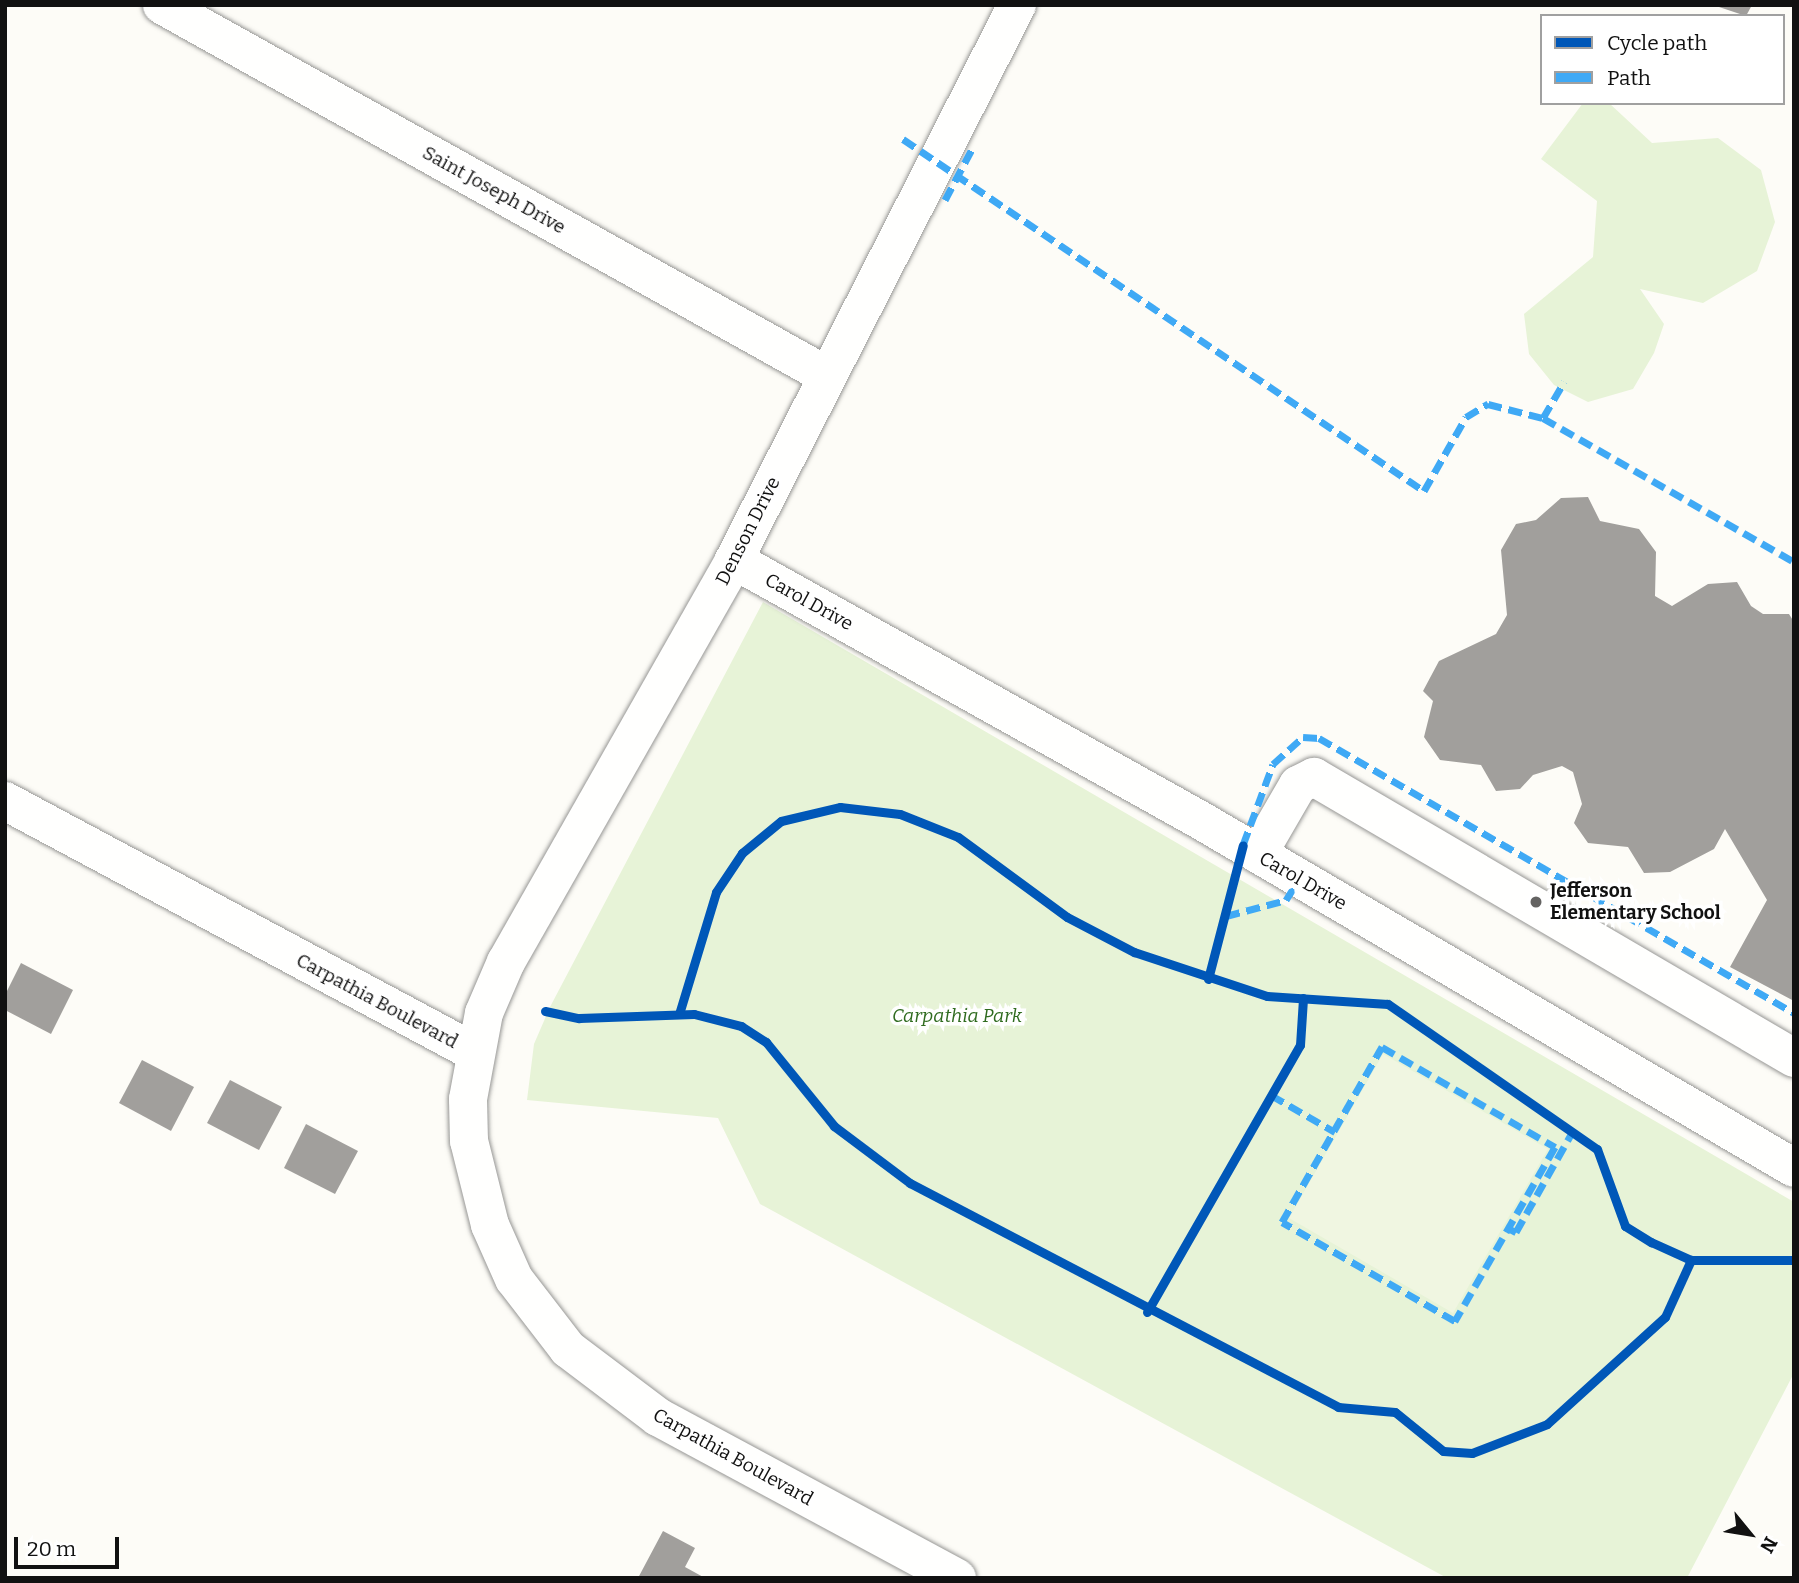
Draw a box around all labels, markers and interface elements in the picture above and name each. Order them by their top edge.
legend [1540,14,1785,105]
text: Cycle path [1607,30,1707,56]
text: Path [1607,65,1651,91]
street label: Saint Joseph Drive [419,141,569,239]
street label: Denson Drive [711,473,785,589]
street label: Carol Drive [761,568,857,636]
street label: Carol Drive [1255,847,1351,915]
place label: Jefferson Elementary School [1550,880,1721,924]
marker: Jefferson Elementary School [1528,894,1544,910]
street label: Carpathia Boulevard [292,949,462,1053]
park label: Carpathia Park [892,1005,1022,1027]
street label: Carpathia Boulevard [649,1403,817,1511]
north arrow [1715,1499,1785,1569]
scale bar [18,1524,122,1568]
text: N [1755,1533,1782,1557]
text: 20 m [27,1536,76,1562]

